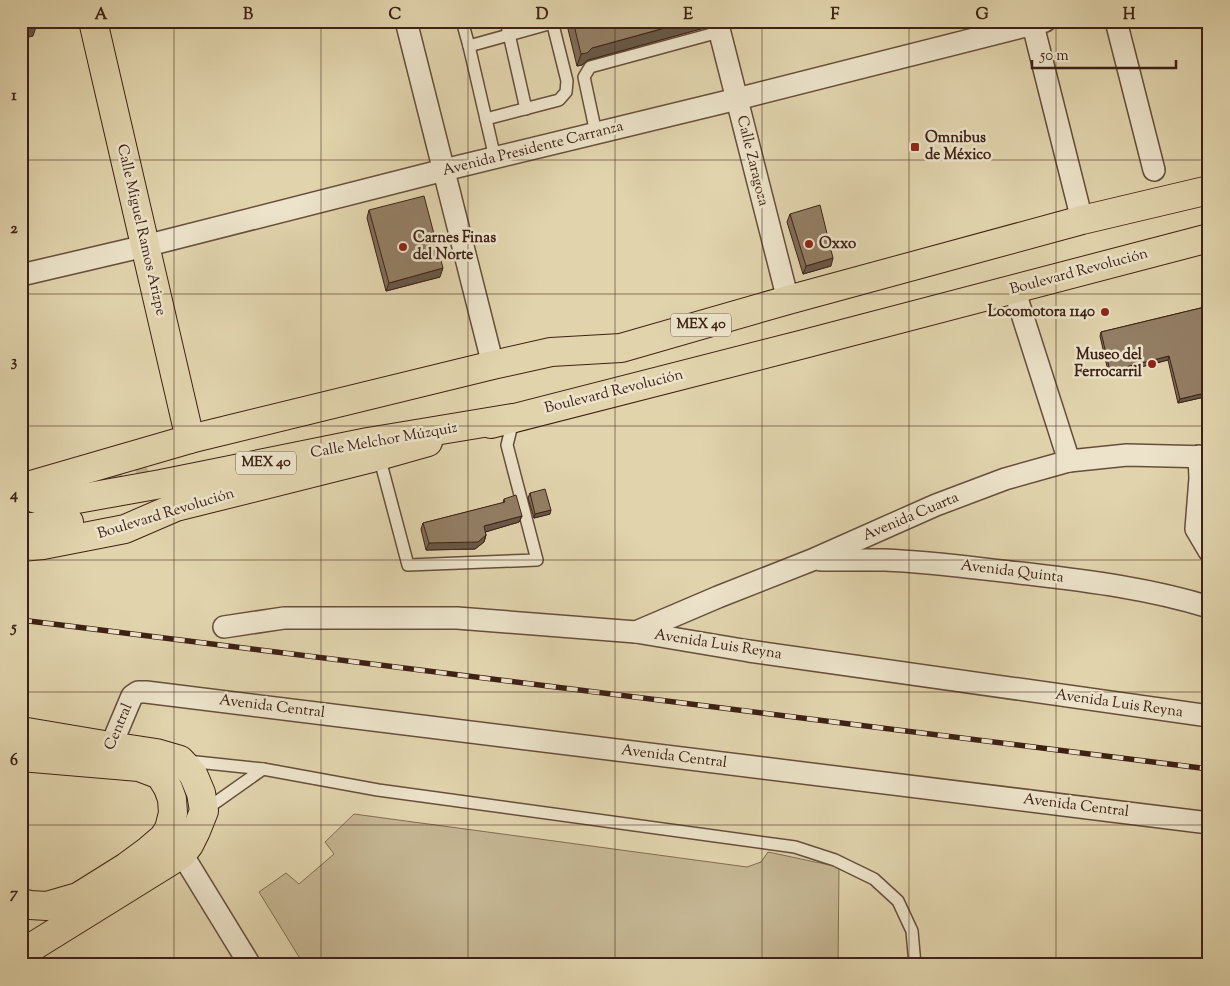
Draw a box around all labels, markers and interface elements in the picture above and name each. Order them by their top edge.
text: A [95,4,108,27]
text: B [243,4,253,27]
text: C [389,4,402,27]
text: D [536,4,549,27]
text: E [683,4,693,27]
text: F [831,4,840,27]
text: G [975,4,989,27]
text: H [1123,4,1136,27]
scale bar [1032,38,1176,70]
text: 50 m [1039,46,1069,67]
text: 1 [11,85,17,108]
street label: Calle Zaragoza [731,113,773,209]
street label: Avenida Presidente Carranza [440,116,626,182]
place label: Omnibus de México [925,128,991,166]
marker: Omnibus de México [909,141,921,153]
street label: Calle Miguel Ramos Arizpe [111,142,171,318]
text: 2 [10,218,18,241]
place label: Carnes Finas del Norte [413,228,496,266]
place label: Oxxo [819,234,856,255]
marker: Oxxo [803,238,815,250]
marker: Carnes Finas del Norte [397,241,409,253]
street label: Boulevard Revolución [1008,243,1151,301]
place label: Locomotora 1140 [988,302,1095,323]
marker: Locomotora 1140 [1099,306,1111,318]
road number: MEX 40 [671,314,731,336]
place label: Museo del Ferrocarril [1074,345,1143,383]
text: 3 [11,351,18,374]
marker: Museo del Ferrocarril [1146,358,1158,370]
street label: Boulevard Revolución [542,365,686,419]
street label: Calle Melchor Múzquiz [309,418,459,464]
road number: MEX 40 [236,452,296,474]
street label: Boulevard Revolución [95,483,237,545]
text: 4 [9,484,18,507]
street label: Avenida Cuarta [860,487,962,547]
street label: Avenida Quinta [959,555,1065,589]
text: 5 [9,617,17,640]
street label: Avenida Luis Reyna [653,625,783,665]
street label: Avenida Luis Reyna [1054,685,1184,723]
street label: Avenida Central [218,690,326,724]
street label: Central [100,700,138,754]
street label: Avenida Central [620,740,728,774]
text: 6 [10,750,18,773]
street label: Avenida Central [1022,789,1130,823]
text: 7 [10,883,19,906]

